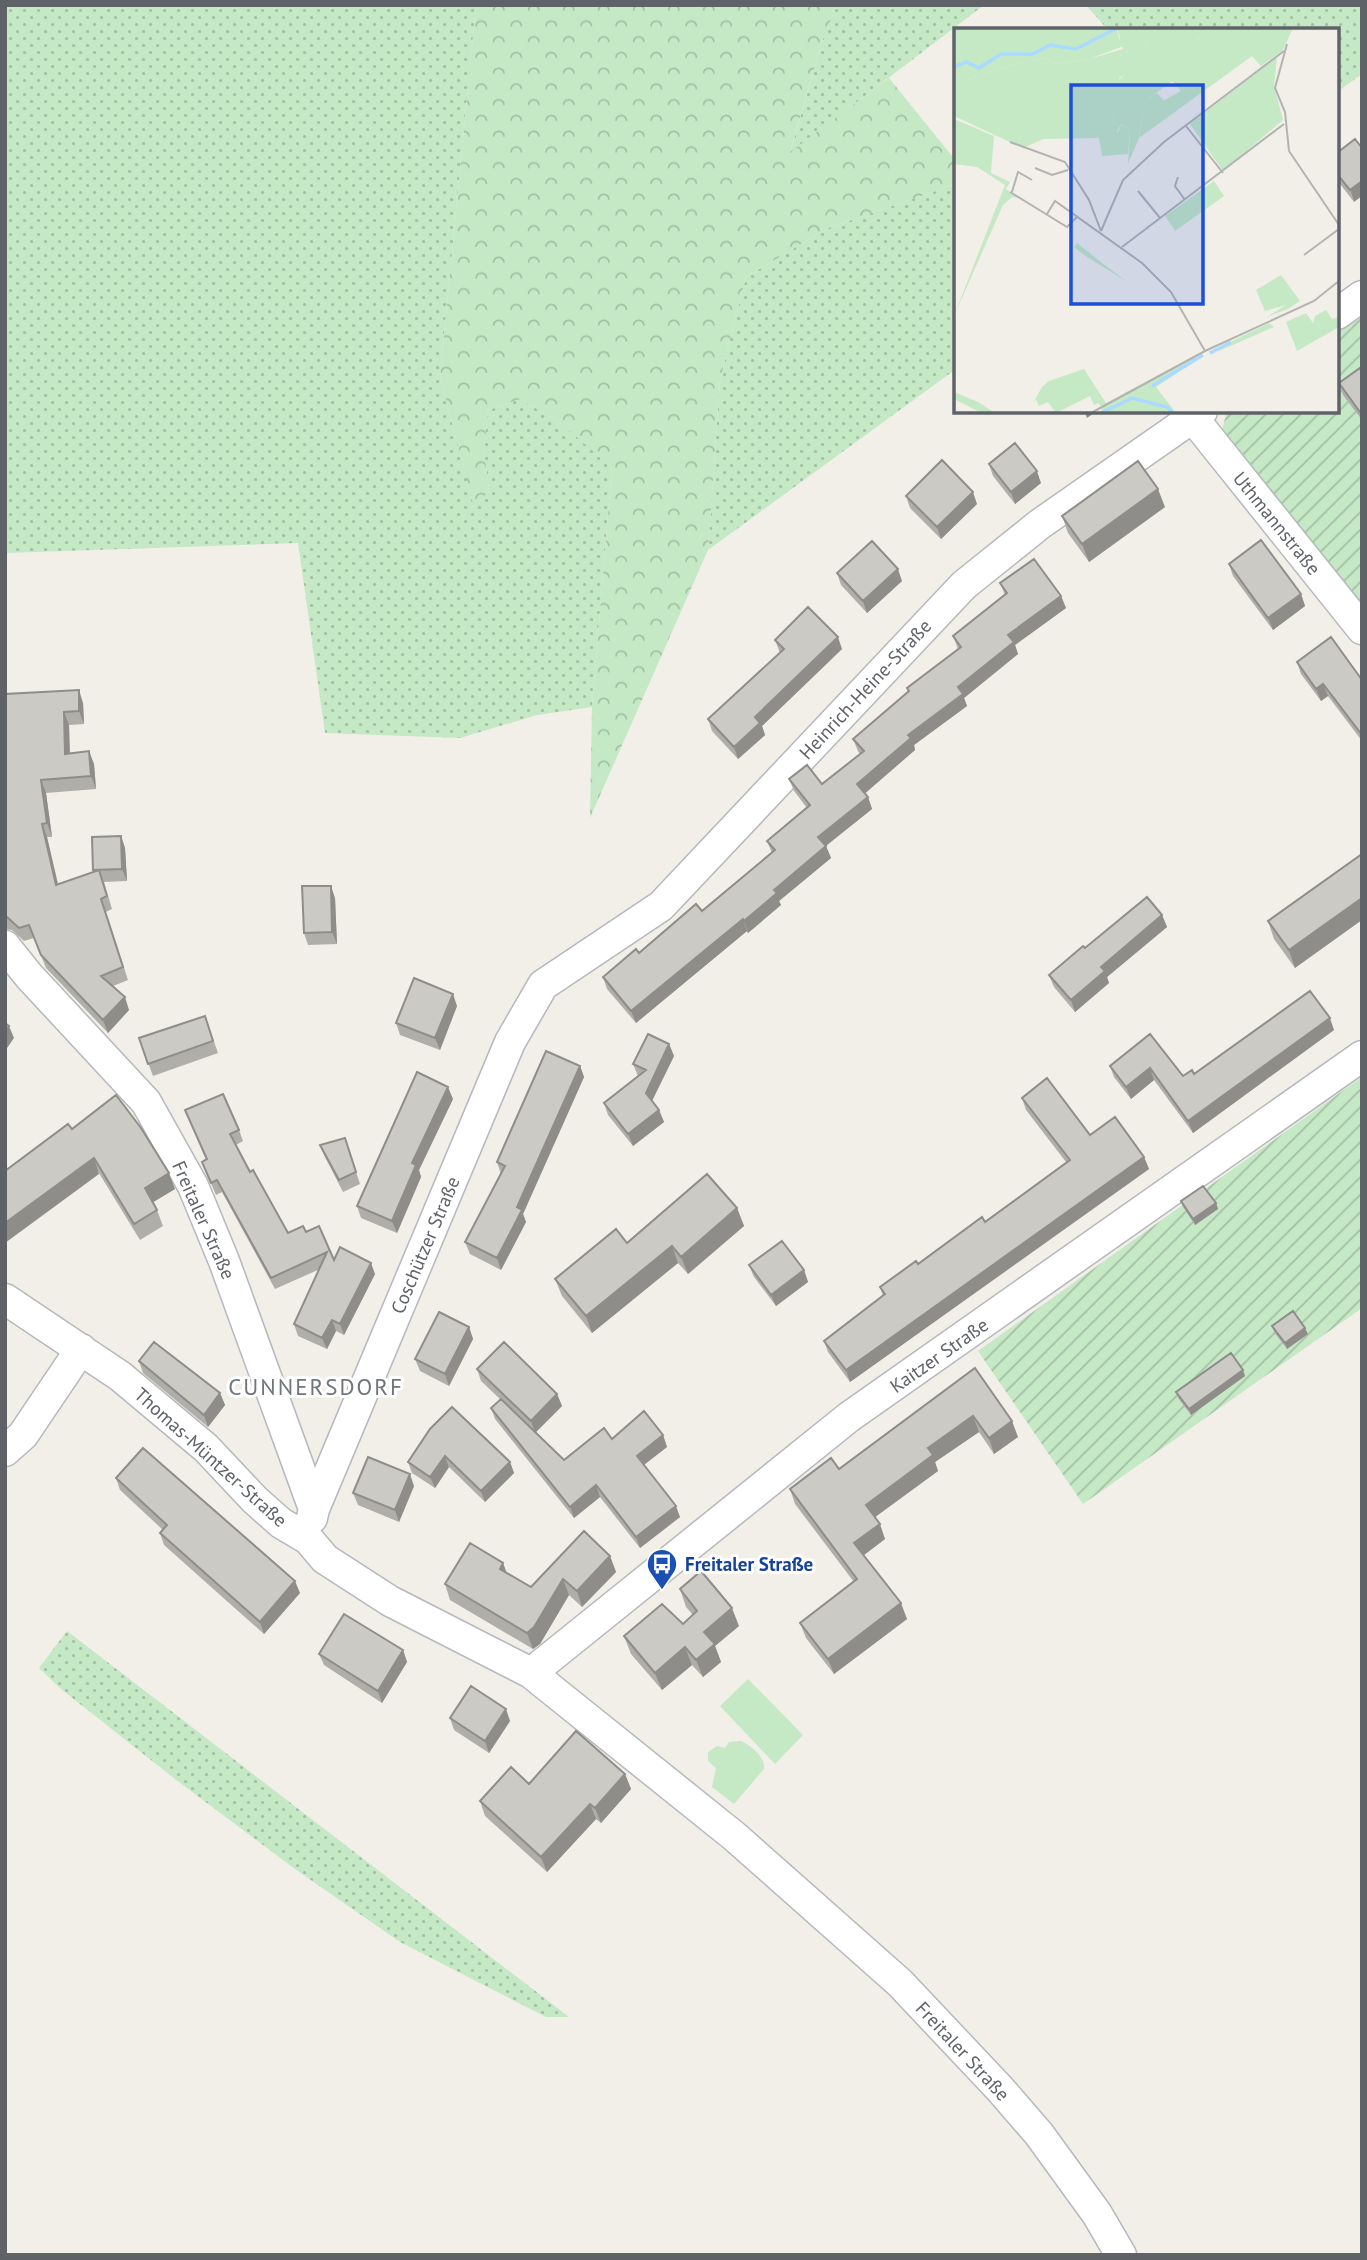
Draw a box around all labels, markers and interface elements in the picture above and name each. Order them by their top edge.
inset map [954,28,1339,413]
street label: Uthmannstraße [1228,466,1326,580]
street label: Heinrich-Heine-Straße [794,614,936,764]
street label: Freitaler Straße [167,1157,241,1283]
street label: Coschützer Straße [385,1173,465,1317]
street label: Kaitzer Straße [885,1312,993,1398]
district label: CUNNERSDORF [228,1372,404,1401]
street label: Thomas-Müntzer-Straße [130,1382,292,1532]
bus stop icon: Freitaler Straße [645,1547,679,1591]
place label: Freitaler Straße [685,1552,813,1576]
street label: Freitaler Straße [911,1996,1015,2106]

